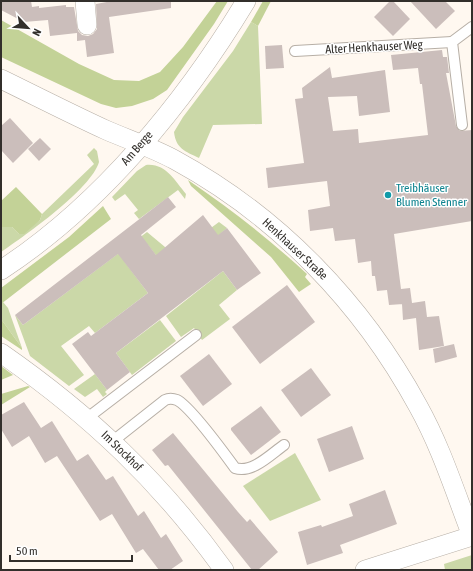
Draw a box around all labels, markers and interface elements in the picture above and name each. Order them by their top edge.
north arrow [8,8,48,48]
text: N [30,27,44,38]
street label: Alter Henkhauser Weg [325,37,424,57]
street label: Am Berge [118,128,156,168]
place label: Treibhäuser Blumen Stenner [396,181,467,209]
marker: Treibhäuser Blumen Stenner [383,190,393,200]
street label: Henkhauser Straße [259,215,331,283]
street label: Im Stockhof [98,428,146,475]
scale bar [10,537,132,563]
text: 50 m [16,544,38,558]

